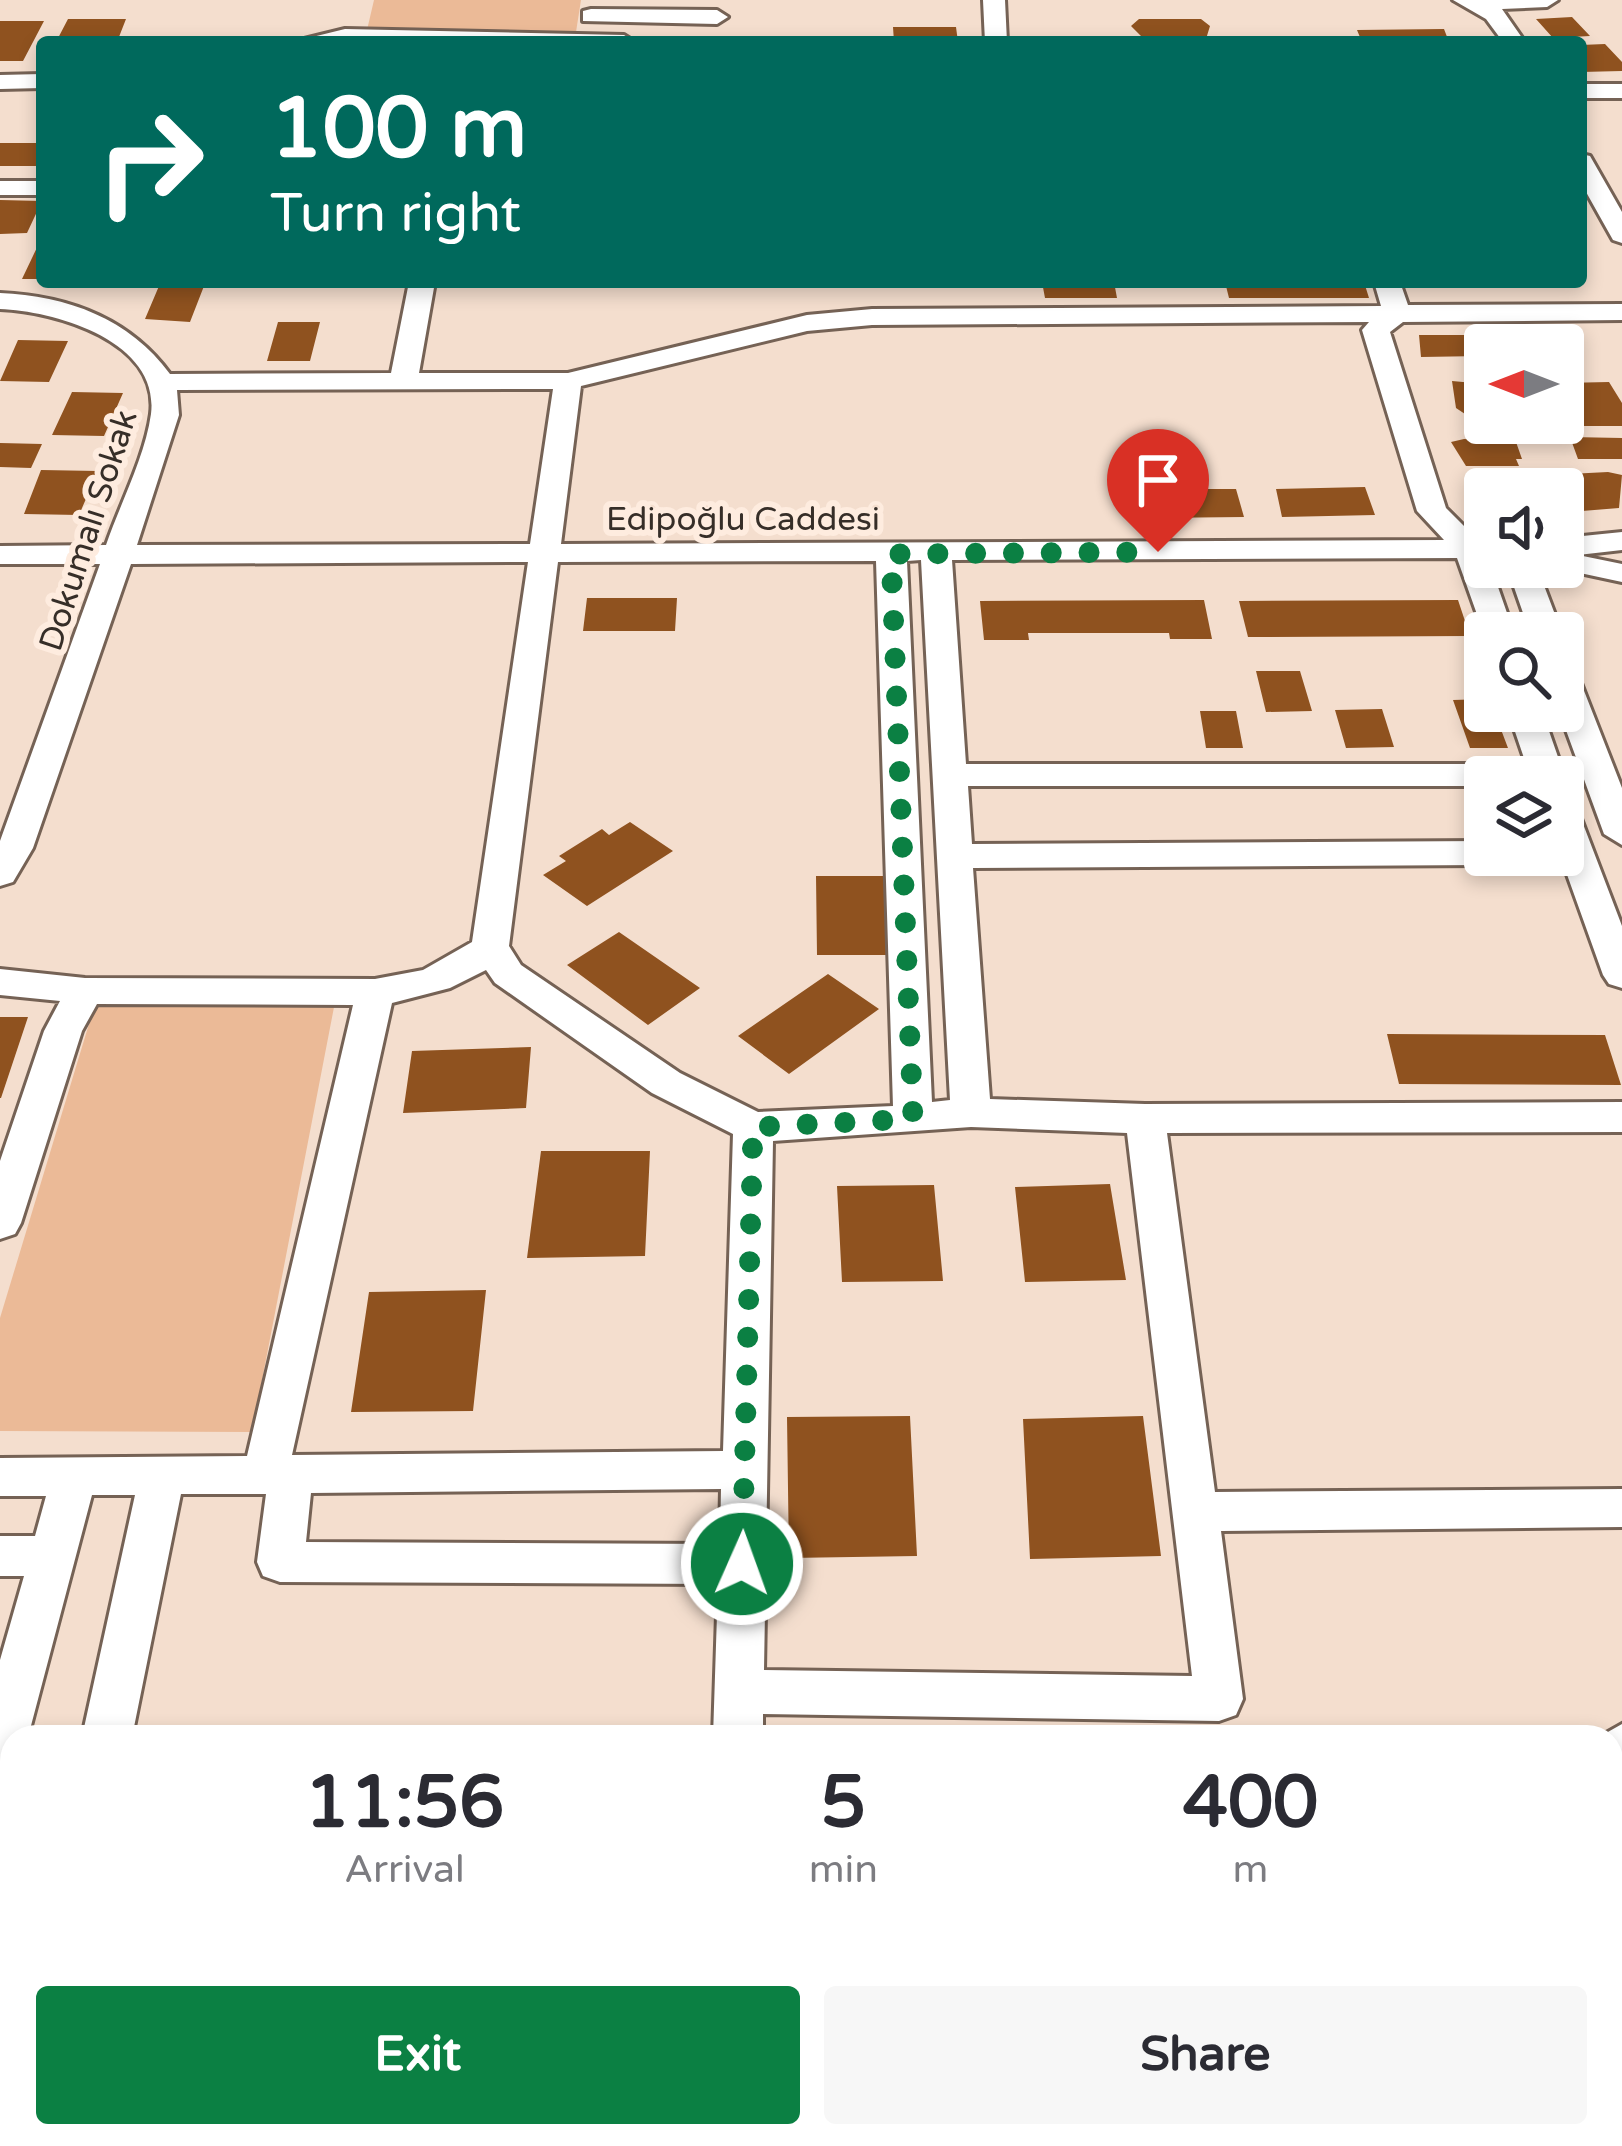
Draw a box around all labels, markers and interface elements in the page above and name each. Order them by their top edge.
text: 100 m [270,79,527,180]
icon: right [72,84,228,240]
text: Turn right [270,181,521,246]
north arrow [1464,324,1584,444]
map controls [1464,324,1584,876]
street label: Dokumalı Sokak [31,405,146,656]
pin [1107,429,1209,552]
icon: arrive [1125,447,1191,513]
button: sound [1464,468,1584,588]
street label: Edipoğlu Caddesi [606,500,880,539]
button: search [1464,612,1584,732]
button: layers [1464,756,1584,876]
position arrow [679,1501,805,1627]
text: 11:56 [305,1760,504,1847]
text: 5 [821,1760,866,1847]
text: 400 [1183,1760,1318,1847]
text: Arrival [344,1846,465,1893]
text: min [809,1846,878,1893]
text: m [1233,1846,1268,1893]
button: Exit [36,1986,800,2124]
button: Share [824,1986,1587,2124]

